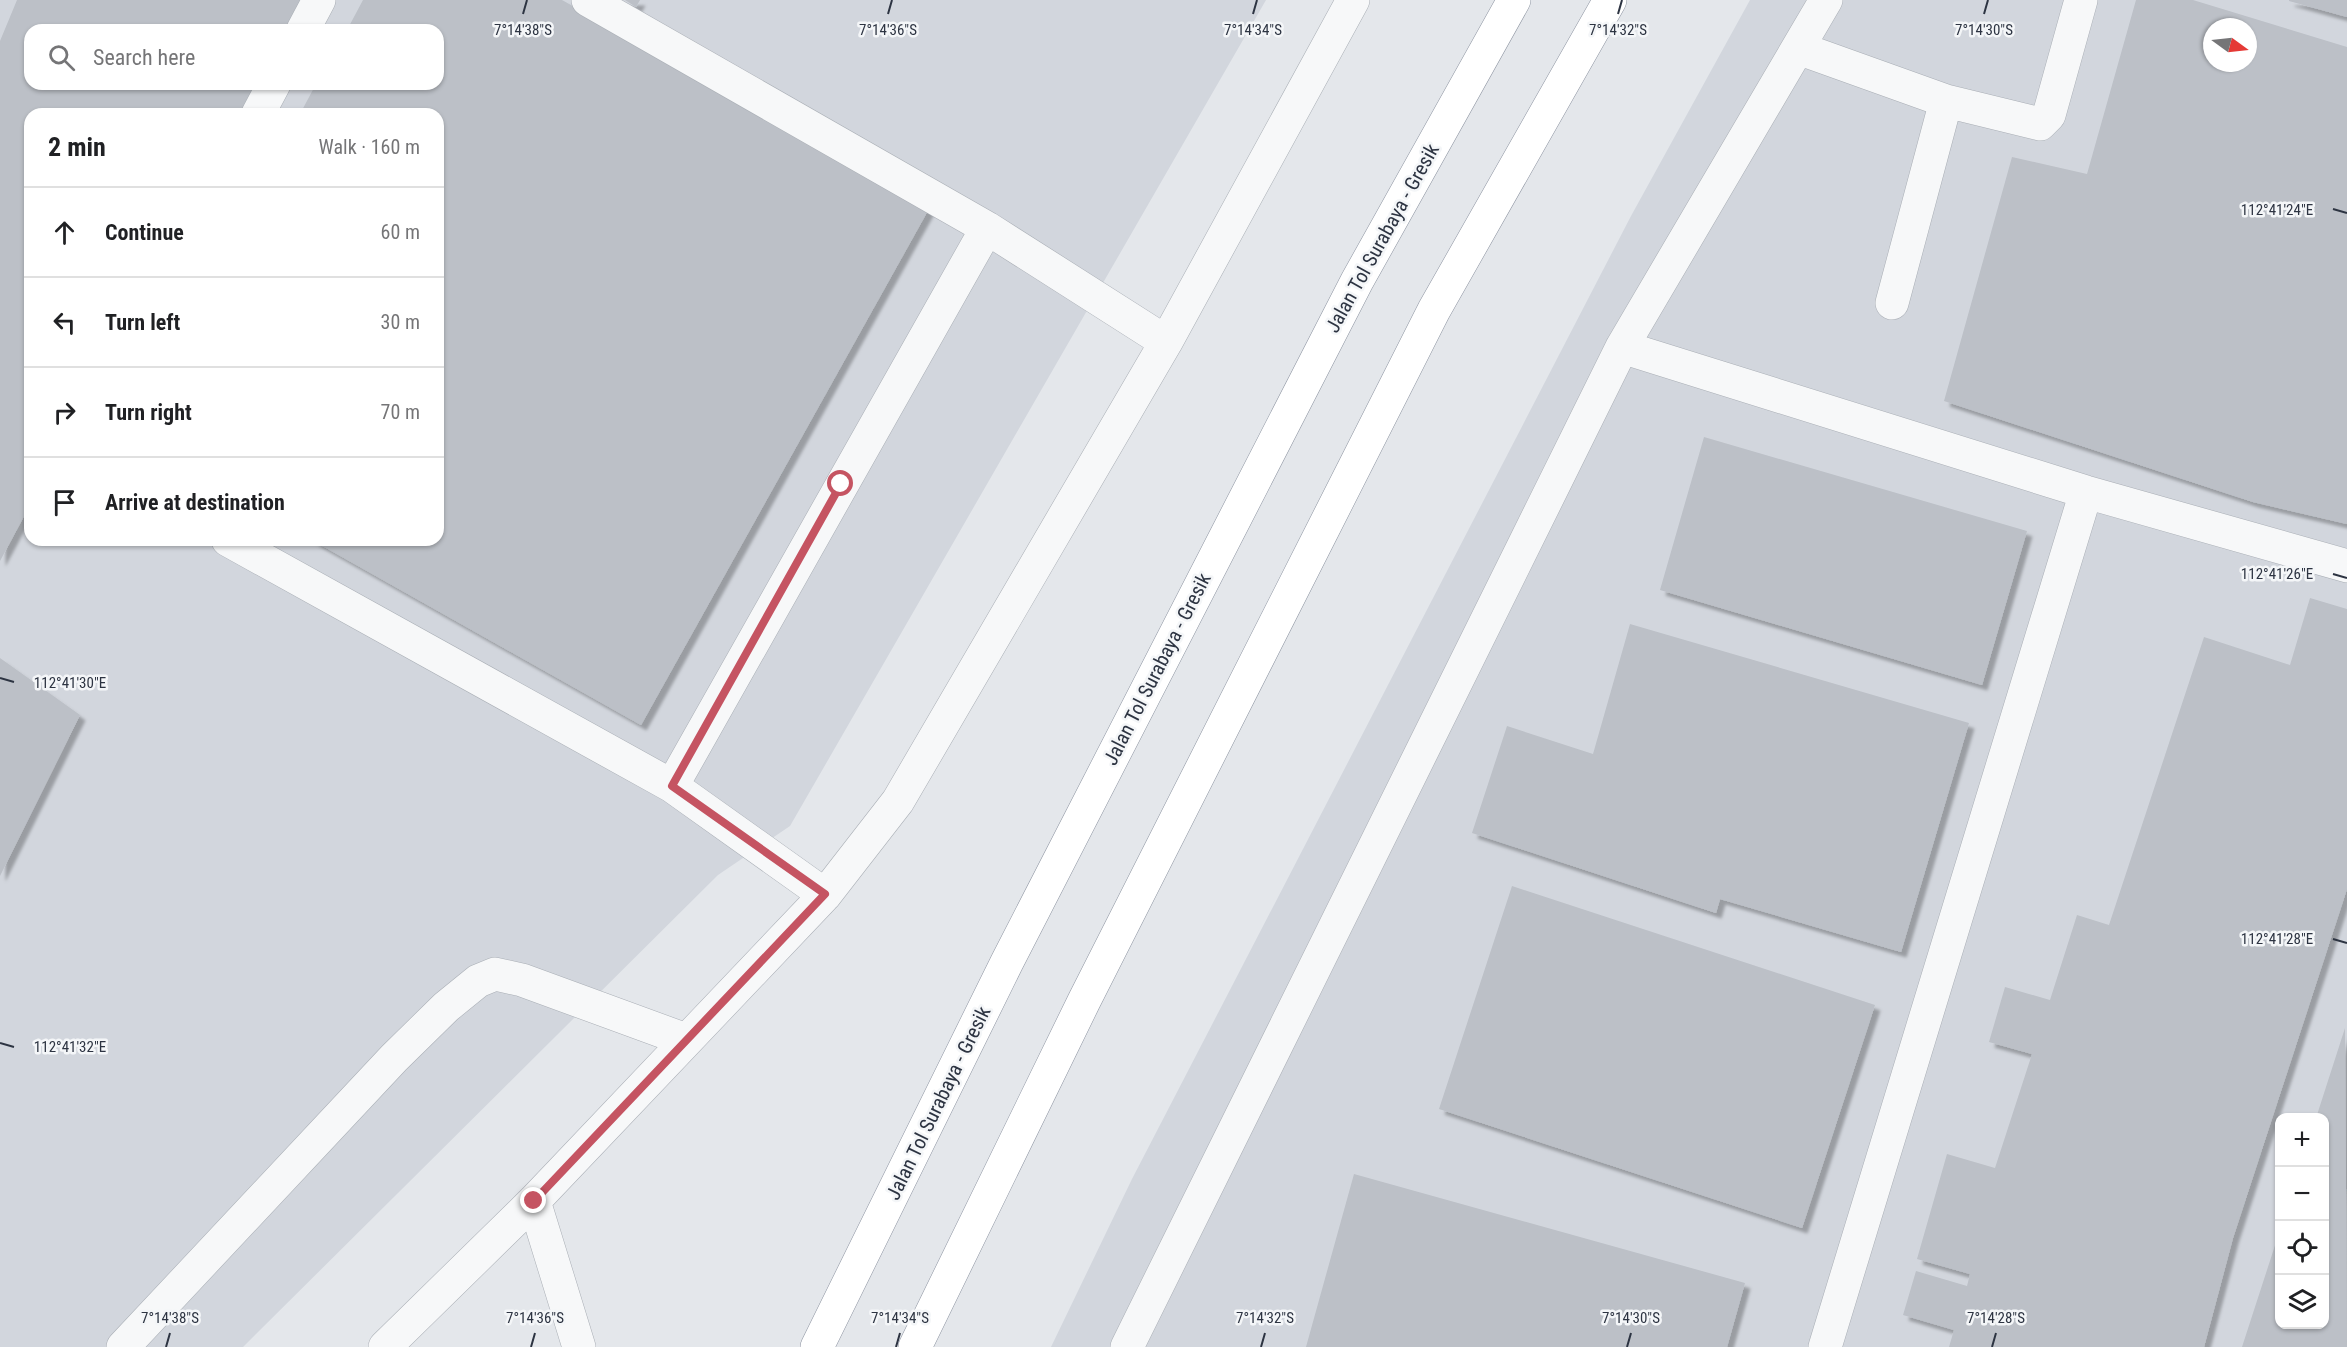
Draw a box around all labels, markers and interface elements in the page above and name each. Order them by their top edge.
north arrow [2203,18,2257,72]
text: 7°14'38"S [494,21,552,39]
text: 7°14'36"S [859,21,917,39]
text: 7°14'34"S [1224,21,1282,39]
text: 7°14'32"S [1589,21,1647,39]
text: 7°14'30"S [1955,21,2013,39]
search box [24,24,444,90]
icon: search [45,41,78,74]
text: Search here [93,45,195,70]
text: 2 min [48,132,106,162]
text: Walk · 160 m [319,135,420,159]
street label: Jalan Tol Surabaya - Gresik [1320,139,1444,337]
text: 112°41'24"E [2241,201,2313,219]
icon: ahead [48,216,81,249]
text: Continue [105,220,184,245]
text: 60 m [381,220,420,244]
icon: left [48,306,81,339]
text: Turn left [105,310,180,335]
text: 30 m [381,310,420,334]
icon: right [48,396,81,429]
text: Turn right [105,400,192,425]
text: 70 m [381,400,420,424]
route start [827,470,853,496]
icon: arrive [48,486,81,519]
text: Arrive at destination [105,490,285,515]
text: 112°41'26"E [2241,565,2313,583]
street label: Jalan Tol Surabaya - Gresik [1098,569,1216,769]
text: 112°41'30"E [34,674,106,692]
text: 112°41'28"E [2241,930,2313,948]
street label: Jalan Tol Surabaya - Gresik [881,1002,995,1204]
text: 112°41'32"E [34,1038,106,1056]
map controls [2275,1113,2329,1329]
button: + [2275,1113,2329,1167]
button: − [2275,1167,2329,1221]
route end [520,1187,546,1213]
button: locate [2275,1221,2329,1275]
button: layers [2275,1275,2329,1329]
text: 7°14'38"S [141,1309,199,1327]
text: 7°14'36"S [506,1309,564,1327]
text: 7°14'34"S [871,1309,929,1327]
text: 7°14'32"S [1236,1309,1294,1327]
text: 7°14'30"S [1602,1309,1660,1327]
text: 7°14'28"S [1967,1309,2025,1327]

